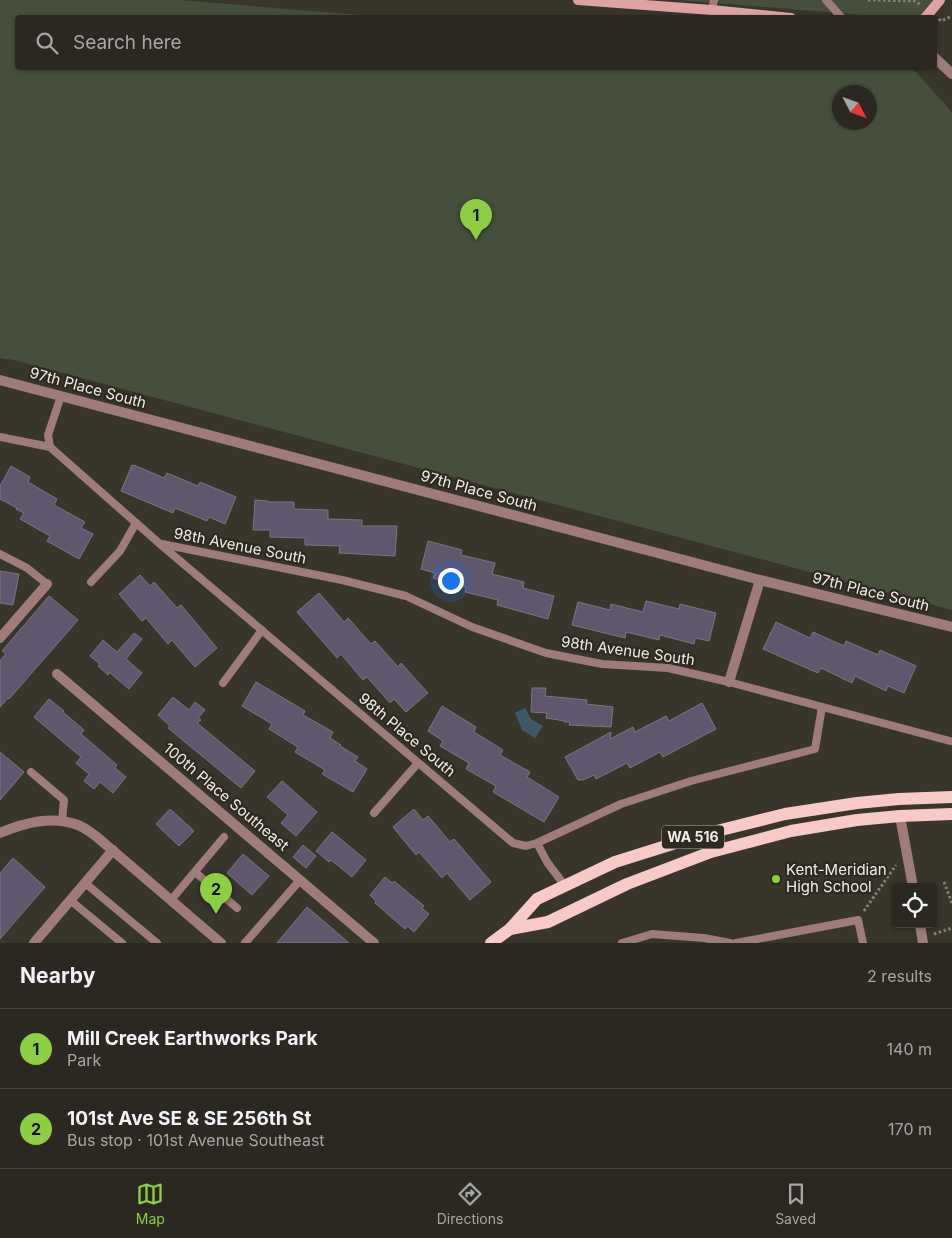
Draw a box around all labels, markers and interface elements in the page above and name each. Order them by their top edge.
search box [15,15,937,70]
icon: search [33,29,61,57]
text: Search here [73,31,182,54]
north arrow [832,85,877,130]
pin: 1 [460,199,492,240]
street label: 97th Place South [28,363,149,412]
street label: 97th Place South [419,466,540,515]
street label: 98th Avenue South [172,523,308,568]
your location [438,568,464,594]
street label: 97th Place South [811,568,932,615]
street label: 98th Avenue South [560,632,696,669]
street label: 98th Place South [355,688,460,781]
street label: 100th Place Southeast [160,739,293,855]
road number: WA 516 [662,826,724,849]
place label: Kent-Meridian High School [786,860,887,896]
pin: 2 [200,873,232,914]
marker: Kent-Meridian High School [770,873,782,885]
map controls [892,883,937,928]
button: locate [892,883,937,928]
text: Nearby [20,963,95,988]
text: 2 results [867,966,932,986]
text: Mill Creek Earthworks Park [67,1027,318,1050]
text: 1 [33,1039,39,1059]
text: 140 m [887,1039,932,1059]
text: Park [67,1050,101,1070]
text: 101st Ave SE & SE 256th St [67,1107,311,1130]
text: 2 [31,1119,41,1139]
text: 170 m [888,1119,932,1139]
text: Bus stop · 101st Avenue Southeast [67,1130,325,1150]
tab: Map [136,1180,165,1227]
tab: Directions [437,1180,503,1227]
tab: Saved [775,1180,816,1227]

